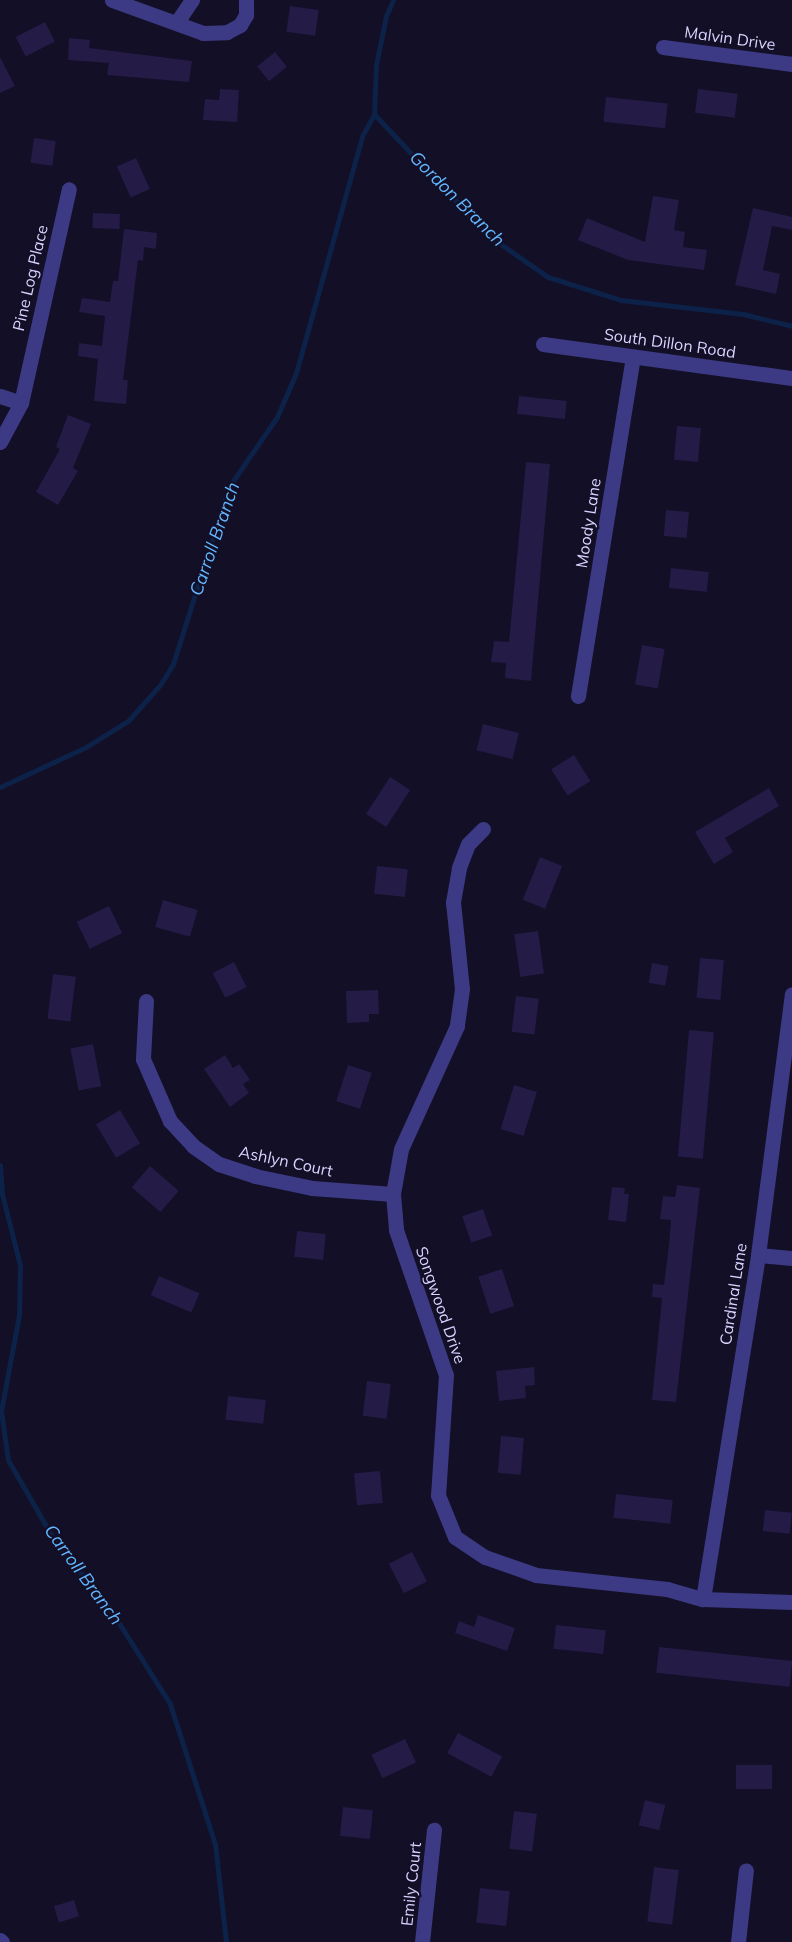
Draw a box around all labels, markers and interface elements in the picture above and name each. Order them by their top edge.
street label: Malvin Drive [683,22,777,54]
water label: Gordon Branch [405,147,509,251]
street label: Pine Log Place [8,223,52,333]
street label: South Dillon Road [603,324,737,362]
street label: Moody Lane [571,477,605,569]
water label: Carroll Branch [185,479,245,599]
street label: Ashlyn Court [237,1142,335,1180]
street label: Cardinal Lane [715,1242,751,1346]
street label: Songwood Drive [412,1244,470,1366]
water label: Carroll Branch [39,1521,127,1629]
street label: Emily Court [397,1841,425,1927]

